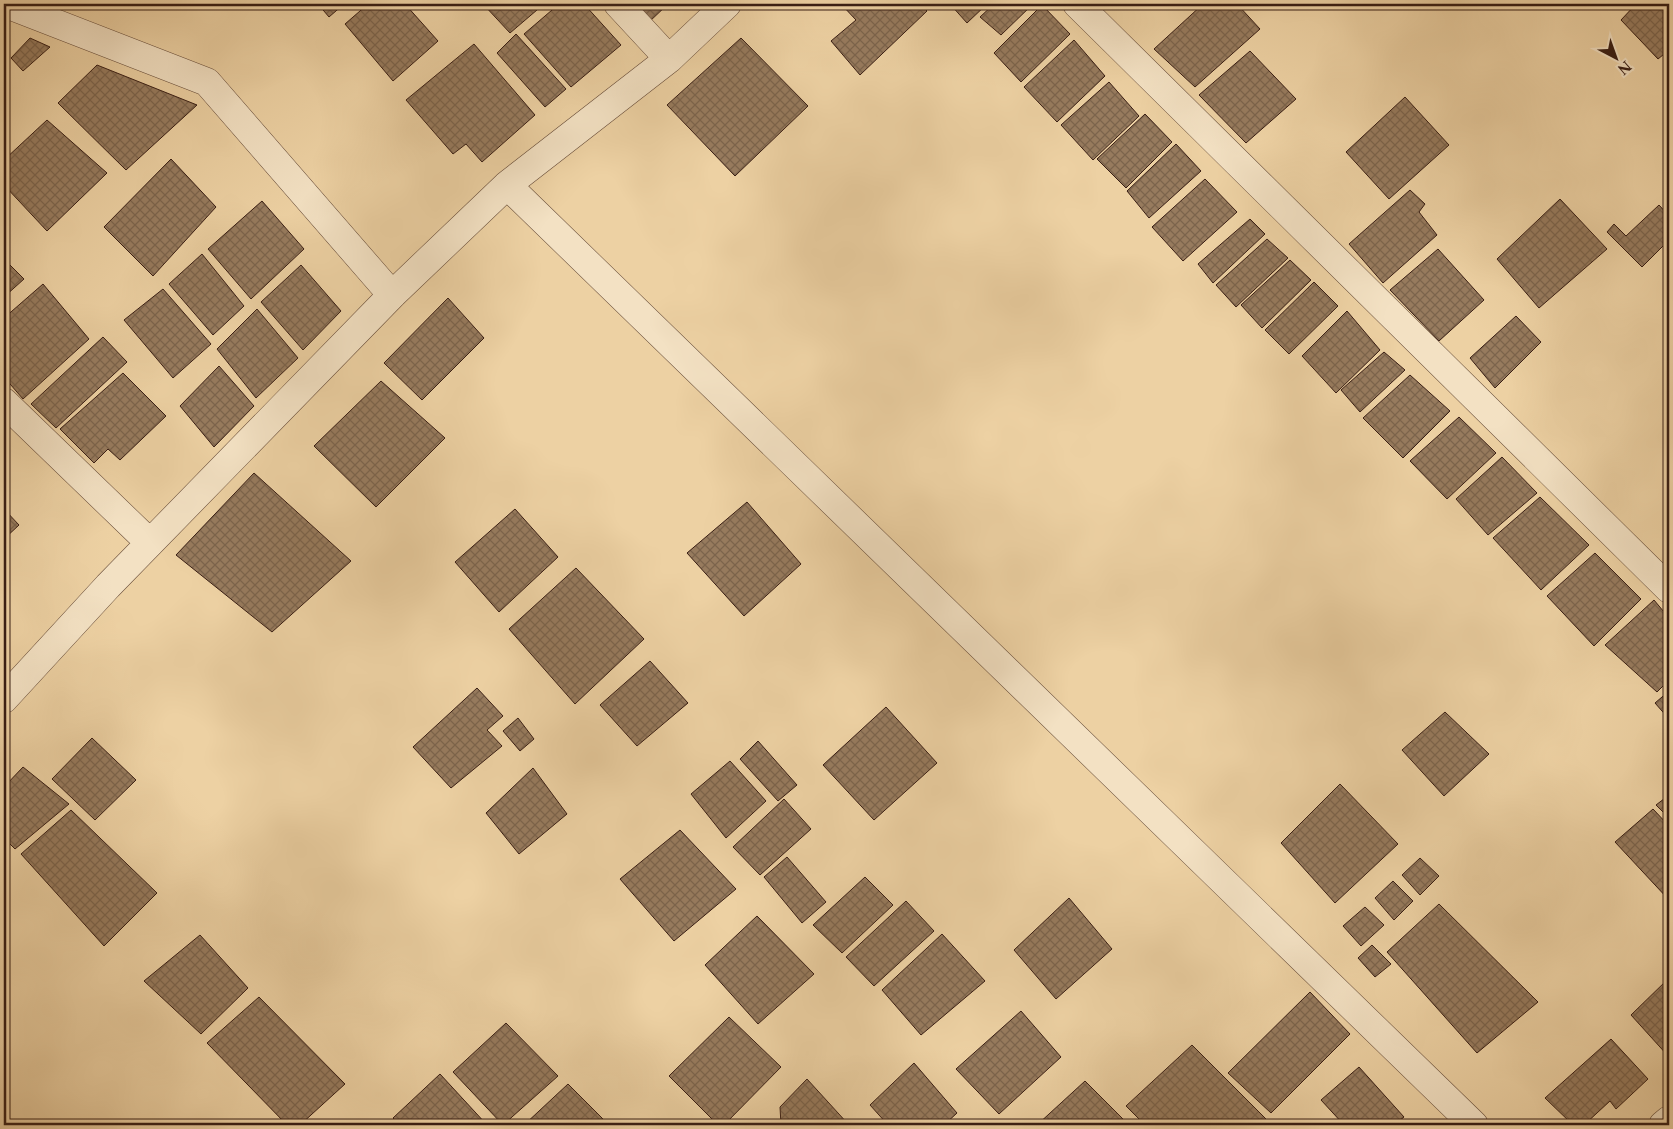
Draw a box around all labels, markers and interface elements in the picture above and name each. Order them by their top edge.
north arrow [1590,32,1640,82]
text: N [1614,57,1635,79]

